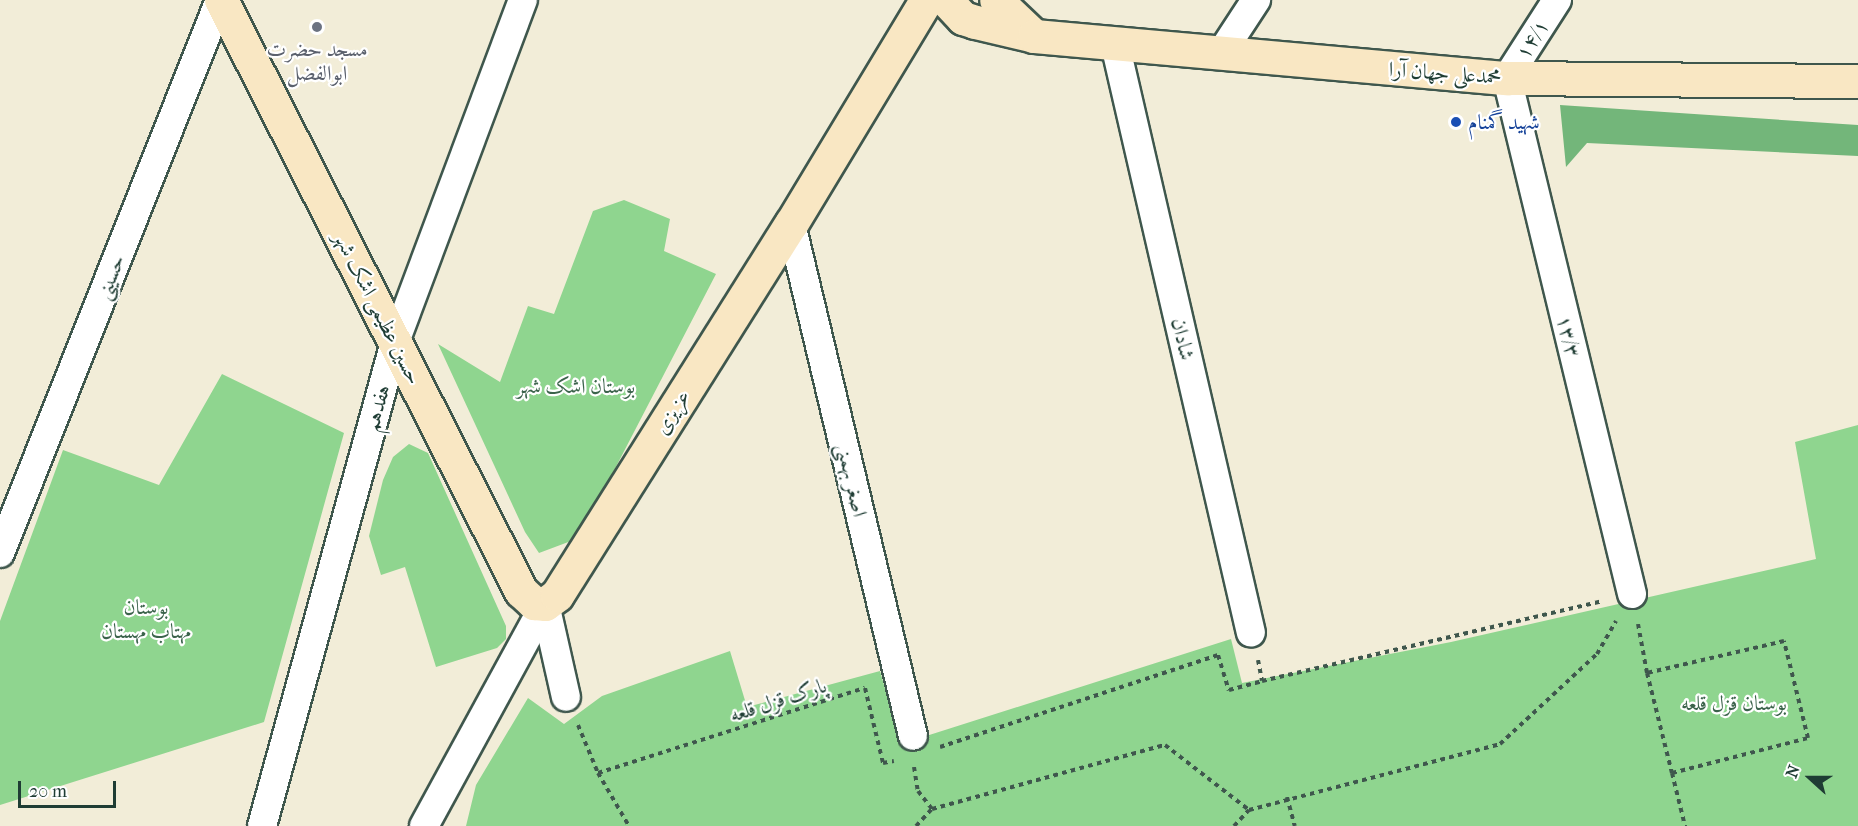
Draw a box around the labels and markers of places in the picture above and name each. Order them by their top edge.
marker: مسجد حضرت ابوالفضل [310,20,324,34]
place label: مسجد حضرت ابوالفضل [266,36,368,86]
place label: شهید گمنام [1468,109,1540,135]
marker: شهید گمنام [1449,115,1463,129]

